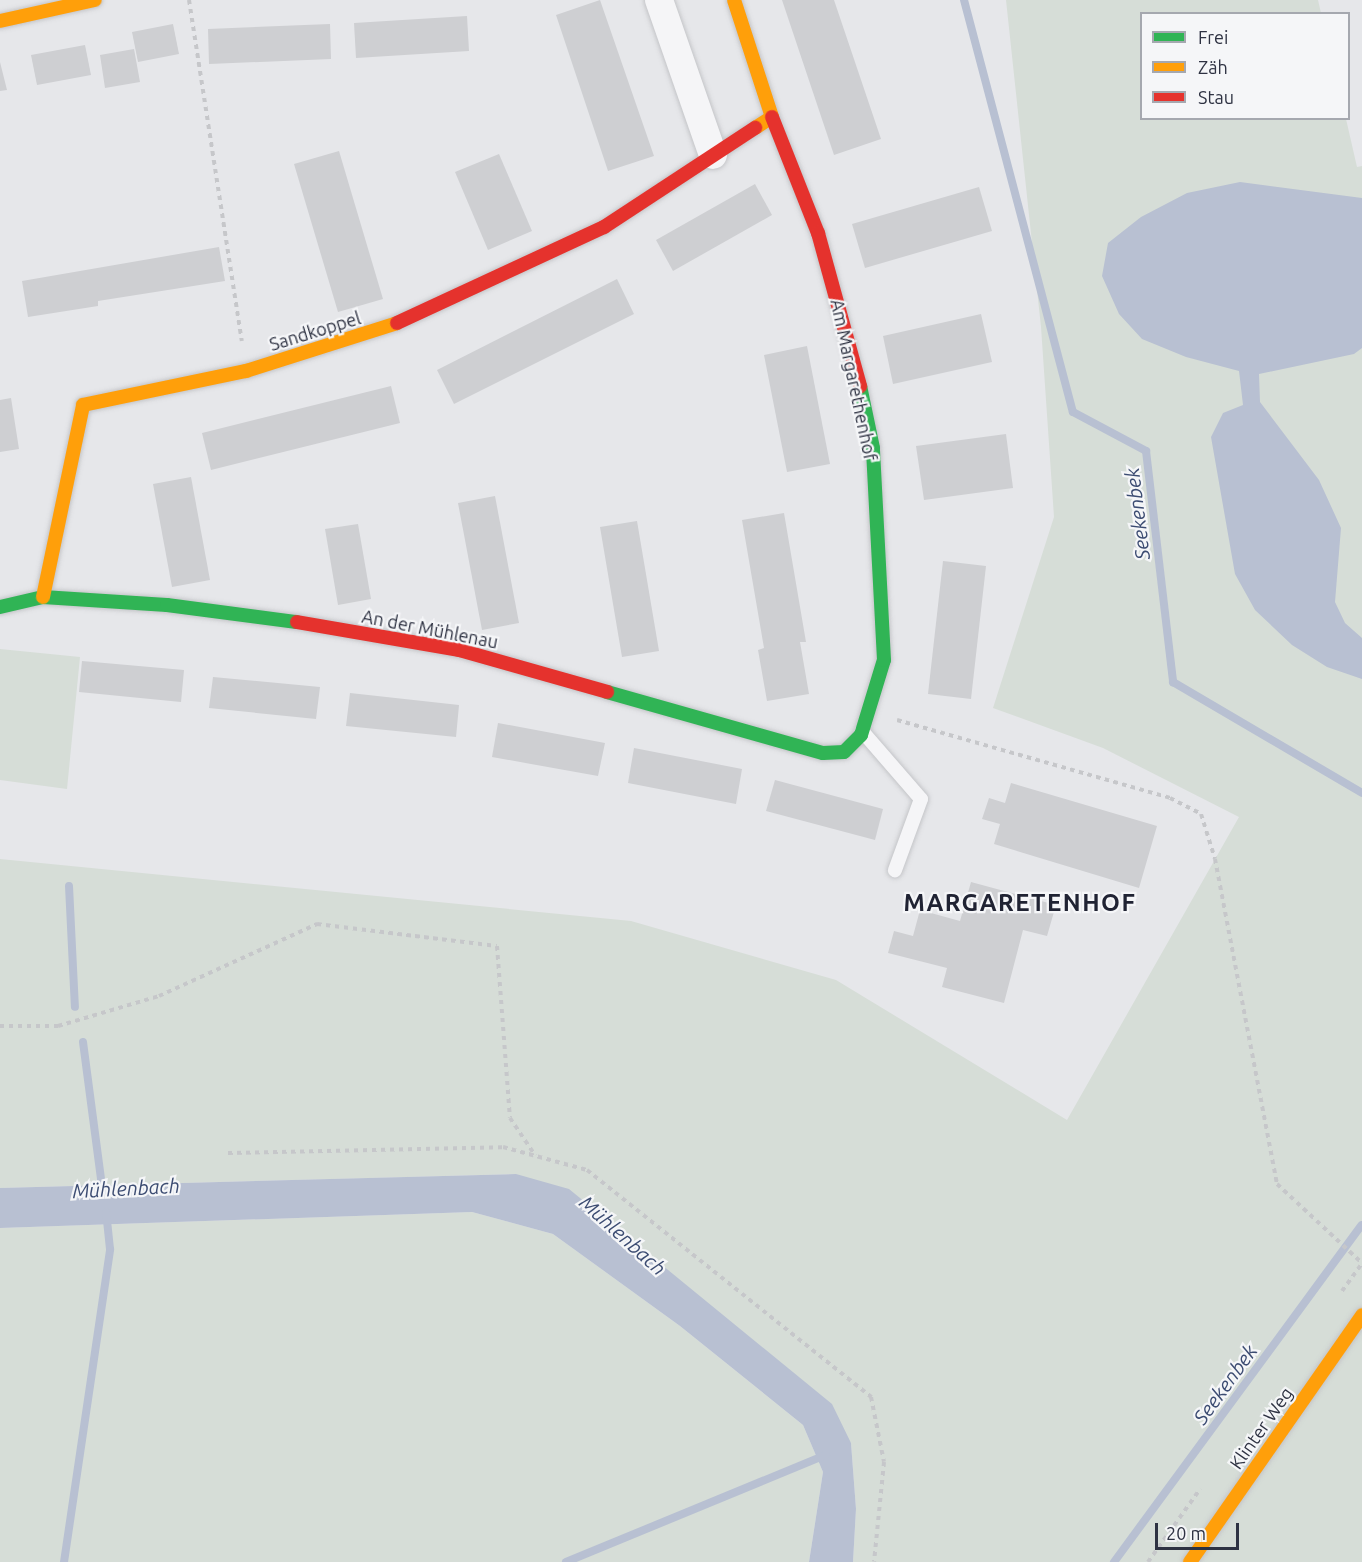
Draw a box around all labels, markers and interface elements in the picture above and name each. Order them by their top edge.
legend [1140,12,1350,120]
text: Frei [1198,27,1228,47]
text: Zäh [1198,57,1228,77]
text: Stau [1198,87,1234,107]
street label: Am Margarethenhof [826,297,882,463]
street label: Sandkoppel [267,307,363,355]
water label: Seekenbek [1119,467,1155,561]
street label: An der Mühlenau [360,605,500,653]
district label: MARGARETENHOF [904,889,1136,917]
water label: Mühlenbach [72,1173,180,1203]
water label: Mühlenbach [575,1190,671,1280]
water label: Seekenbek [1188,1339,1262,1429]
street label: Klinter Weg [1225,1383,1297,1473]
scale bar [1158,1511,1242,1549]
text: 20 m [1166,1523,1206,1543]

